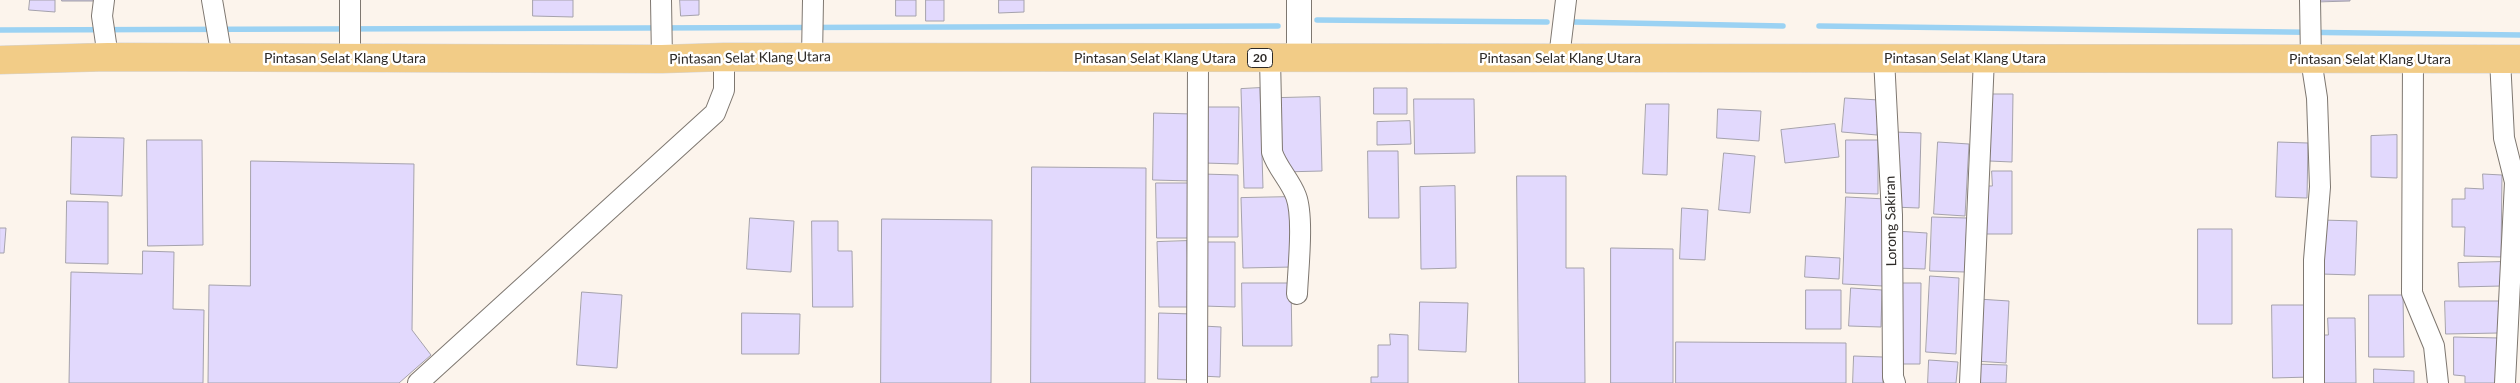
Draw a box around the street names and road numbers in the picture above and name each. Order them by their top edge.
street label: Pintasan Selat Klang Utara [669,48,831,68]
road number: 20 [1248,48,1272,68]
street label: Pintasan Selat Klang Utara [264,50,426,66]
street label: Pintasan Selat Klang Utara [1074,50,1236,66]
street label: Pintasan Selat Klang Utara [1479,50,1641,66]
street label: Pintasan Selat Klang Utara [1884,50,2046,66]
street label: Pintasan Selat Klang Utara [2289,51,2451,67]
street label: Lorong Sakiran [1882,176,1900,266]

